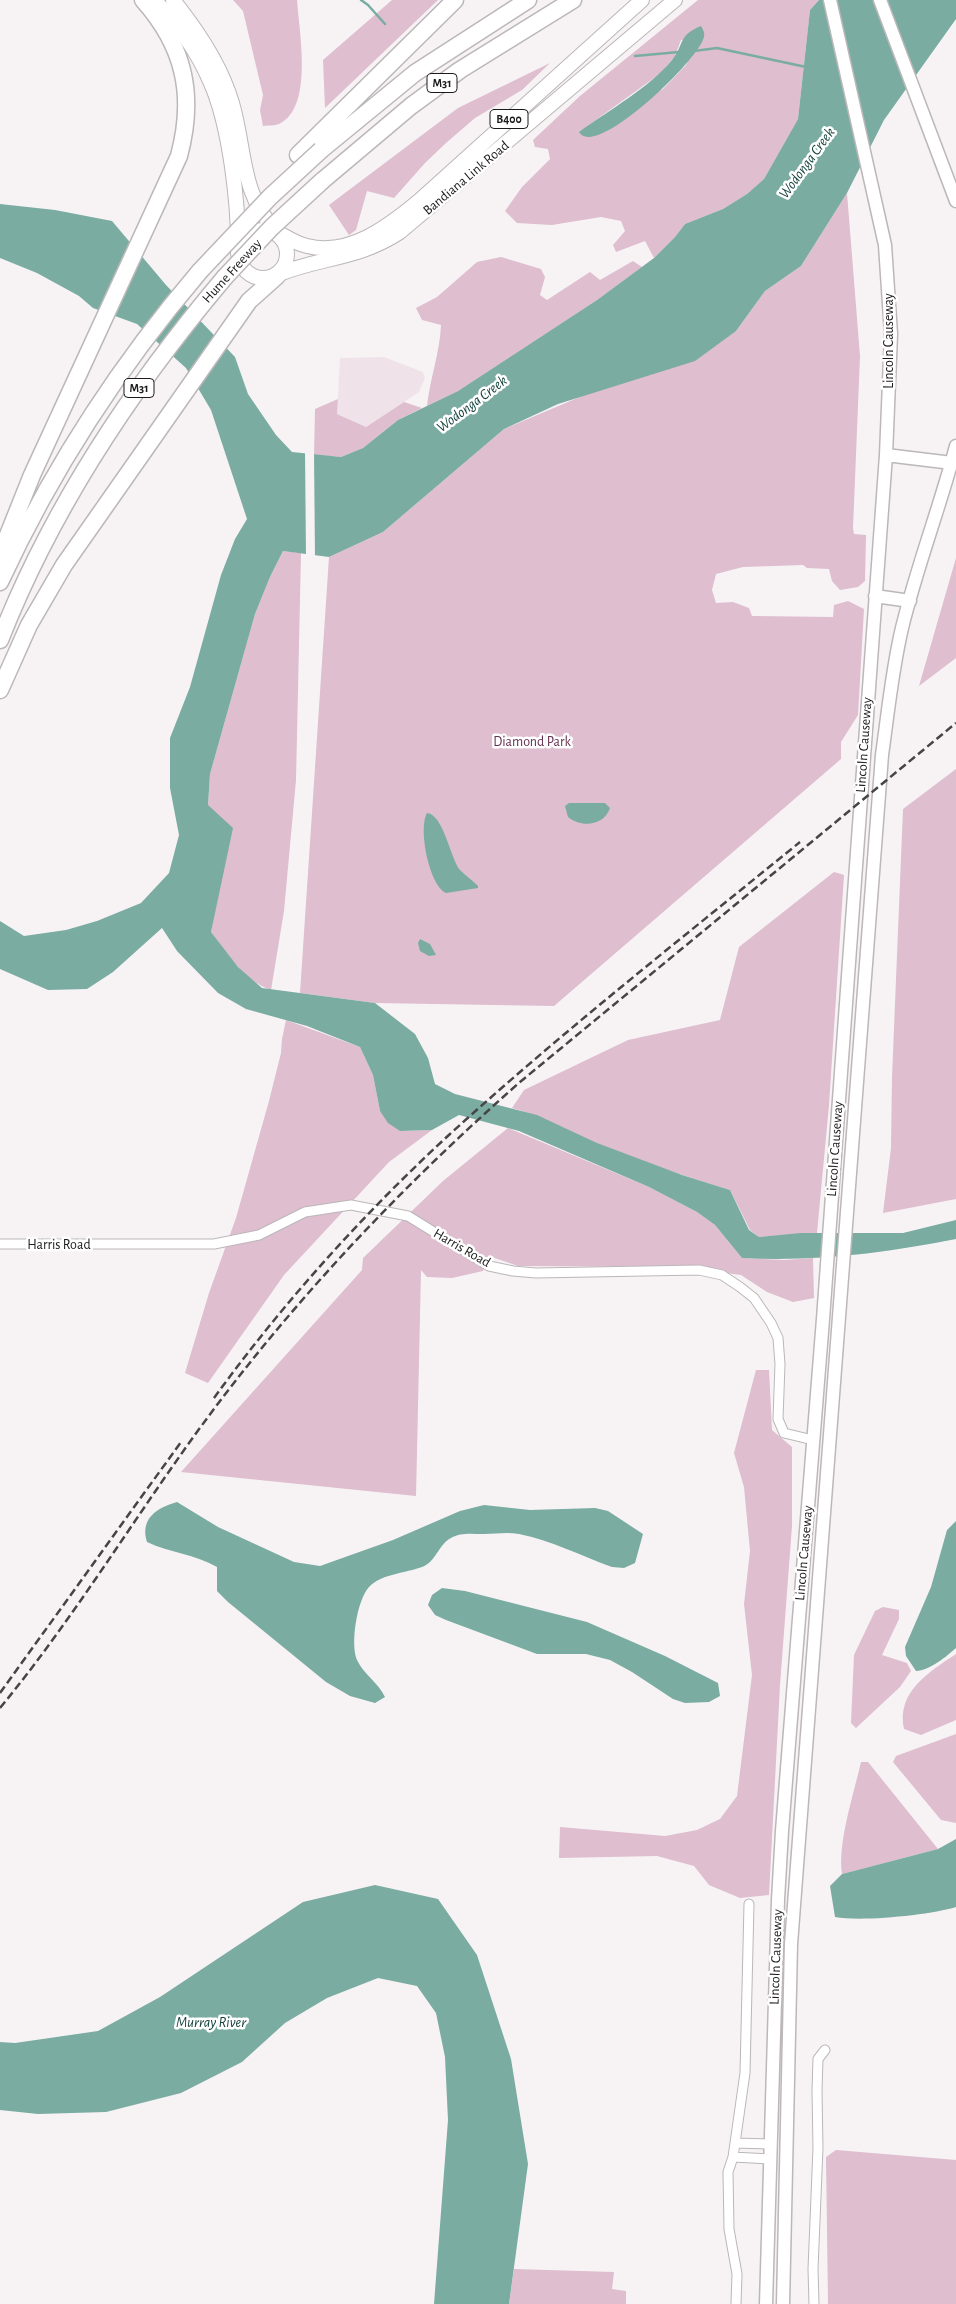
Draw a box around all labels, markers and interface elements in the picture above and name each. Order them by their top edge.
road number: M31 [427,74,457,92]
road number: B400 [490,110,528,128]
water label: Wodonga Creek [775,124,839,202]
street label: Bandiana Link Road [420,137,512,219]
street label: Hume Freeway [199,235,265,307]
street label: Lincoln Causeway [881,293,897,389]
water label: Wodonga Creek [433,372,511,436]
road number: M31 [124,378,154,398]
street label: Lincoln Causeway [852,697,876,793]
park label: Diamond Park [493,734,571,750]
street label: Lincoln Causeway [823,1101,847,1197]
street label: Harris Road [430,1225,494,1271]
street label: Harris Road [27,1237,91,1253]
street label: Lincoln Causeway [791,1505,817,1601]
street label: Lincoln Causeway [766,1909,786,2005]
water label: Murray River [176,2013,246,2031]

